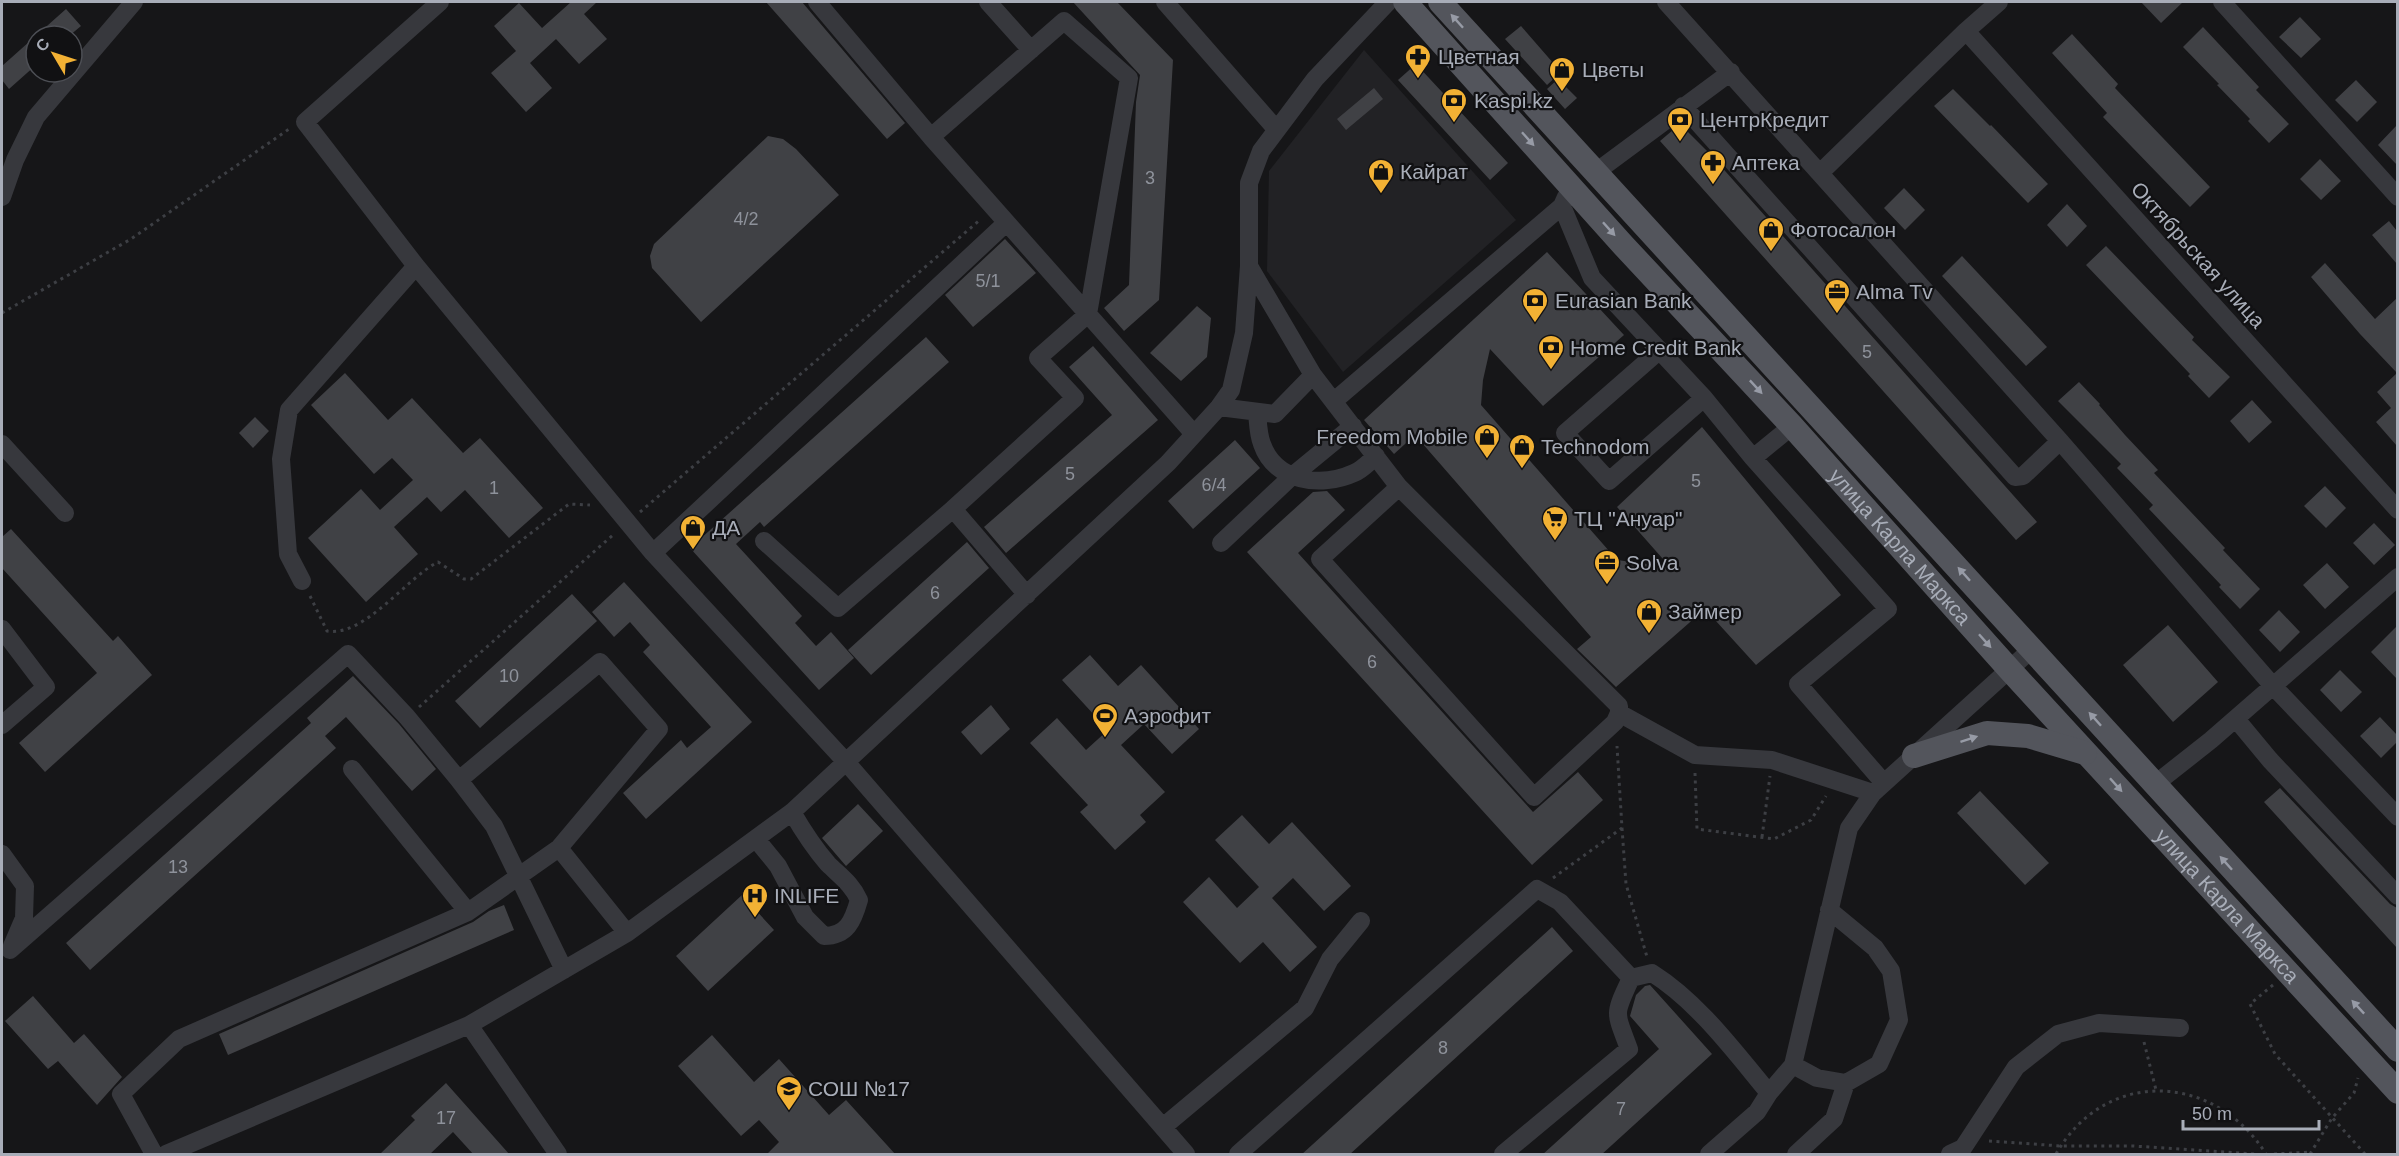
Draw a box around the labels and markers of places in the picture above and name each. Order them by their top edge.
pharmacy icon: Цветная [1403,42,1433,80]
place label: Цветная [1438,45,1520,68]
shop icon: Цветы [1547,55,1577,93]
place label: Цветы [1582,58,1644,81]
bank icon: Kaspi.kz [1439,86,1469,124]
place label: Kaspi.kz [1474,89,1553,112]
bank icon: ЦентрКредит [1665,105,1695,143]
place label: ЦентрКредит [1700,108,1829,131]
pharmacy icon: Аптека [1698,148,1728,186]
place label: Аптека [1732,151,1800,174]
shop icon: Кайрат [1366,157,1396,195]
place label: Кайрат [1400,160,1469,183]
shop icon: Фотосалон [1756,215,1786,253]
place label: Фотосалон [1790,218,1896,241]
office icon: Alma Tv [1822,277,1852,315]
place label: Alma Tv [1856,280,1933,303]
bank icon: Eurasian Bank [1520,286,1550,324]
place label: Eurasian Bank [1555,289,1692,312]
bank icon: Home Credit Bank [1536,333,1566,371]
place label: Home Credit Bank [1570,336,1742,359]
shop icon: Freedom Mobile [1472,422,1502,460]
place label: Freedom Mobile [1316,425,1468,448]
shop icon: Technodom [1507,432,1537,470]
place label: Technodom [1541,435,1650,458]
supermarket icon: ТЦ "Ануар" [1540,504,1570,542]
place label: ТЦ "Ануар" [1574,507,1682,530]
shop icon: ДА [678,513,708,551]
place label: ДА [712,516,740,539]
office icon: Solva [1592,548,1622,586]
place label: Solva [1626,551,1679,574]
shop icon: Займер [1634,597,1664,635]
place label: Займер [1668,600,1742,623]
sports icon: Аэрофит [1090,701,1120,739]
place label: Аэрофит [1124,704,1212,727]
hospital icon: INLIFE [740,881,770,919]
place label: INLIFE [774,884,839,907]
school or university icon: СОШ №17 [774,1074,804,1112]
place label: СОШ №17 [808,1077,910,1100]

